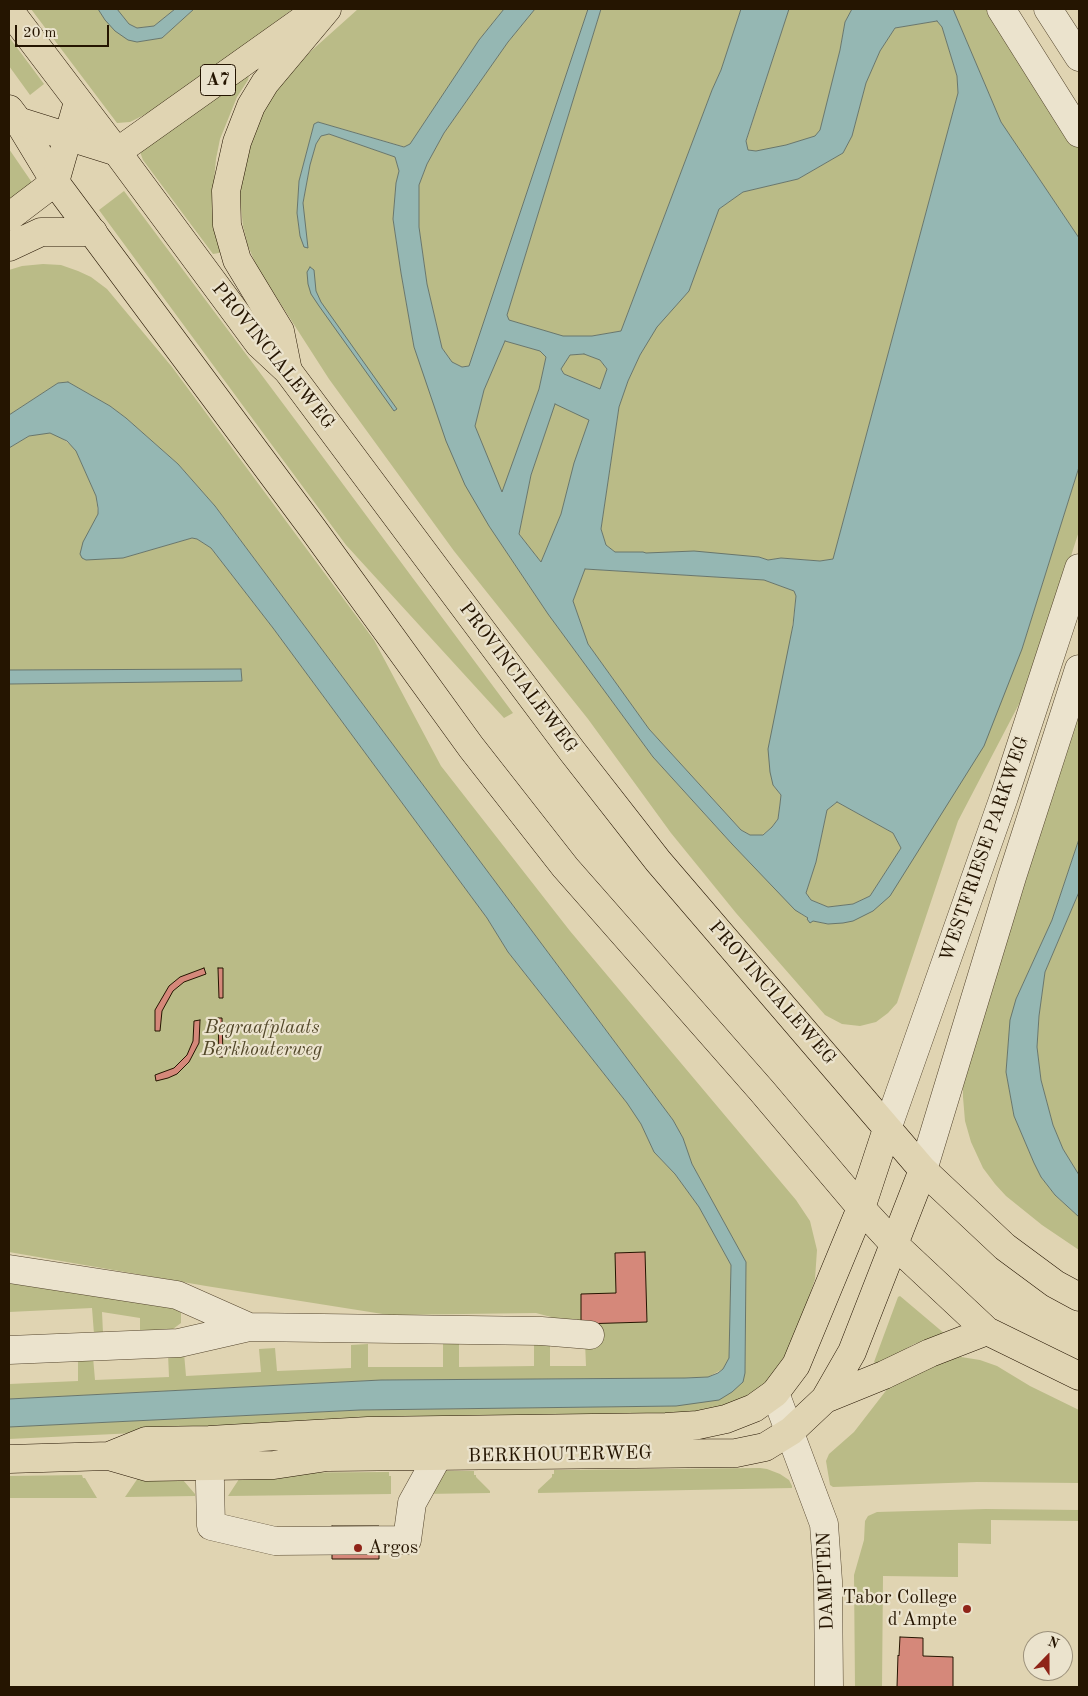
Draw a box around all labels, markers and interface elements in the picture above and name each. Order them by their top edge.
scale bar [18,15,111,47]
text: 20 m [23,26,57,41]
road number: A7 [200,64,236,96]
street label: PROVINCIALEWEG [207,278,339,434]
street label: PROVINCIALEWEG [454,598,582,758]
street label: WESTFRIESE PARKWEG [936,733,1034,965]
street label: PROVINCIALEWEG [703,917,841,1069]
park label: Begraafplaats Berkhouterweg [202,1017,322,1061]
street label: BERKHOUTERWEG [468,1442,652,1468]
street label: DAMPTEN [813,1531,839,1631]
place label: Argos [368,1537,418,1559]
marker: Argos [352,1542,364,1554]
place label: Tabor College d'Ampte [843,1587,957,1631]
marker: Tabor College d'Ampte [961,1603,973,1615]
north arrow [1023,1631,1073,1681]
text: N [1046,1635,1061,1652]

